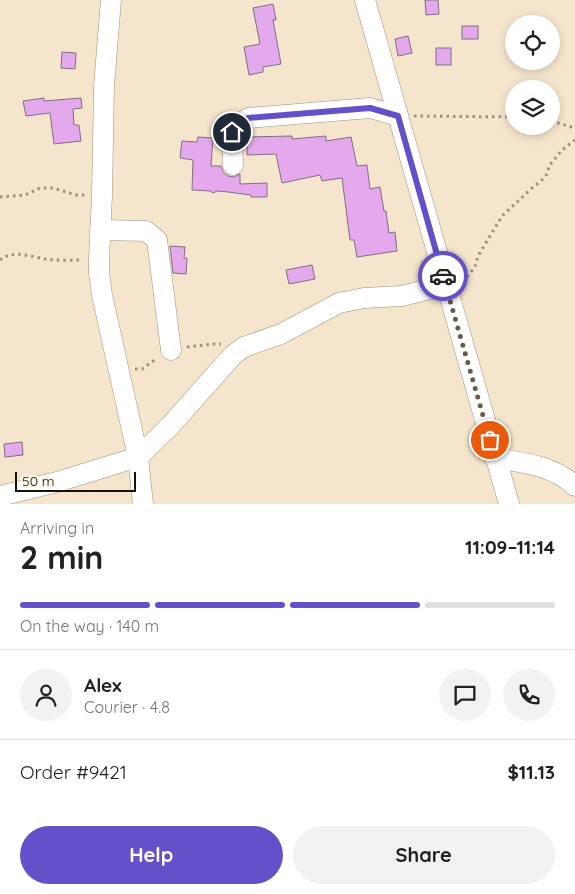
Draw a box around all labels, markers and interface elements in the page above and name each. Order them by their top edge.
map controls [505,15,560,135]
button: locate [505,15,560,70]
button: layers [505,80,560,135]
pin [211,111,253,153]
icon: home [218,118,246,146]
courier [418,251,468,301]
icon: car [429,262,457,290]
pin [469,419,511,461]
icon: bag [476,426,504,454]
scale bar [15,469,136,492]
text: 50 m [22,472,55,490]
text: Arriving in [20,518,94,538]
text: 11:09–11:14 [465,535,555,559]
text: 2 min [20,537,103,577]
text: On the way · 140 m [20,616,159,636]
button: person [20,669,72,721]
button: chat [439,669,491,721]
button: phone [503,669,555,721]
text: Alex [84,673,122,697]
text: Courier · 4.8 [84,697,170,717]
text: Order #9421 [20,760,127,784]
text: $11.13 [507,760,555,784]
button: Help [20,826,283,884]
button: Share [293,826,555,884]

